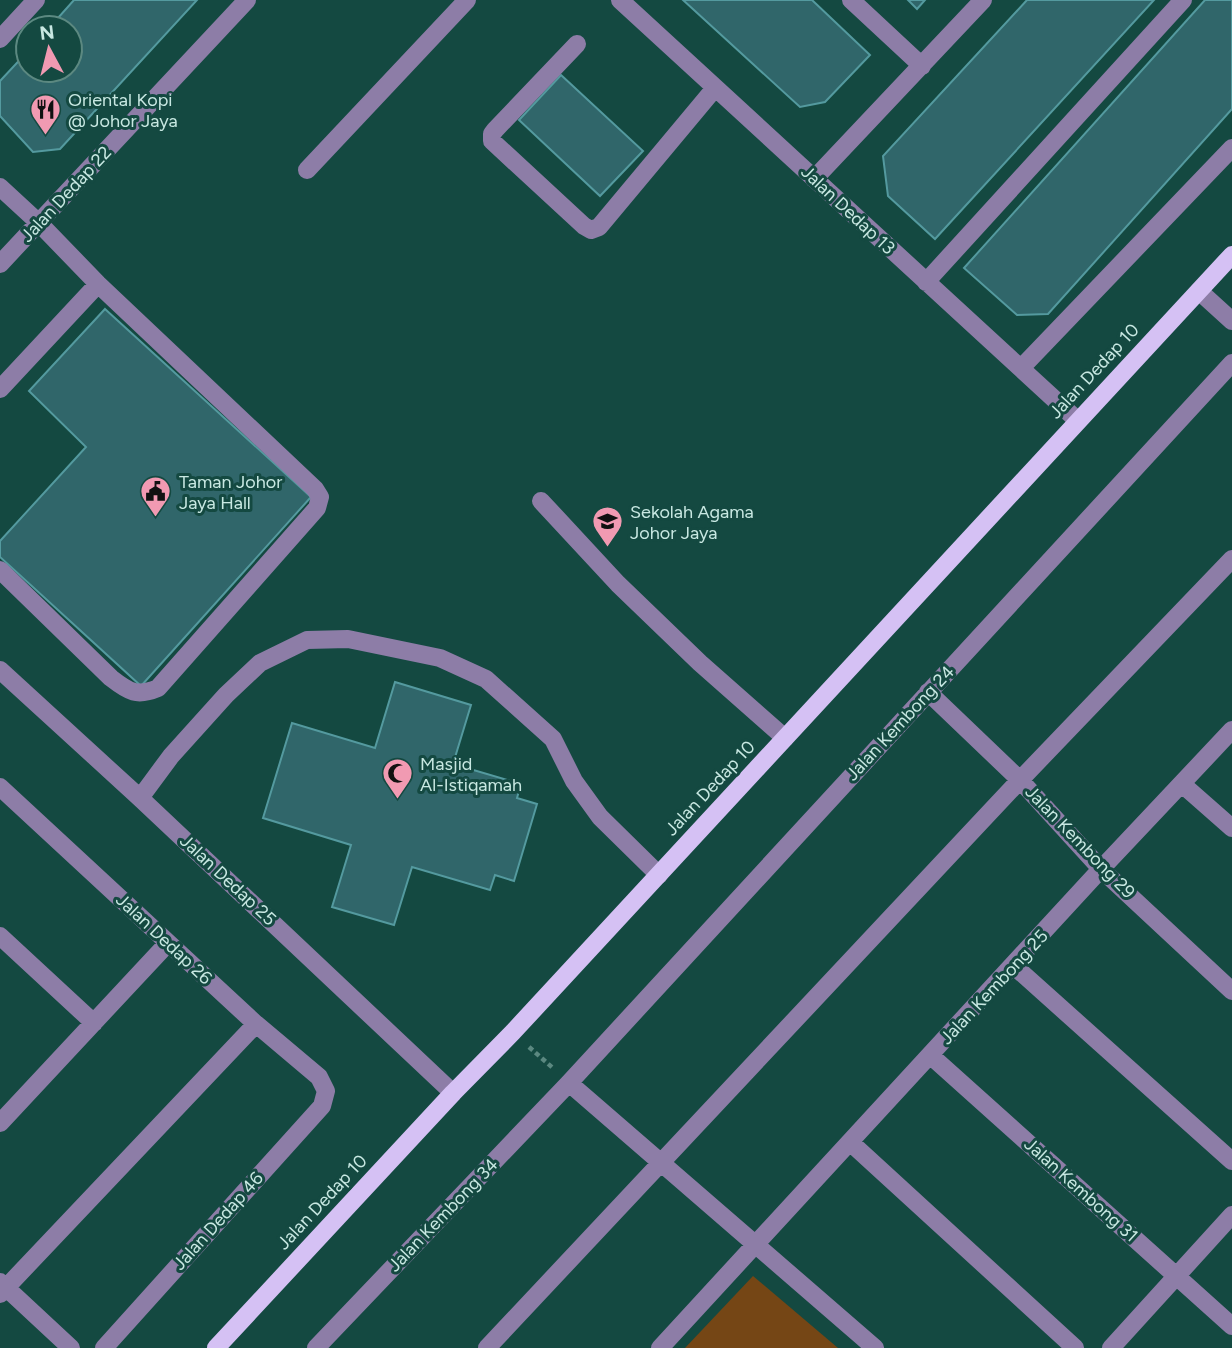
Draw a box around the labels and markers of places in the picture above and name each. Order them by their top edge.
place label: Oriental Kopi @ Johor Jaya [68,89,178,132]
restaurant icon: Oriental Kopi @ Johor Jaya [28,93,62,137]
place label: Taman Johor Jaya Hall [179,471,282,514]
public building icon: Taman Johor Jaya Hall [139,475,173,519]
place label: Sekolah Agama Johor Jaya [630,501,754,544]
school or university icon: Sekolah Agama Johor Jaya [590,505,624,549]
place label: Masjid Al-Istiqamah [420,753,522,796]
mosque icon: Masjid Al-Istiqamah [380,757,414,801]

